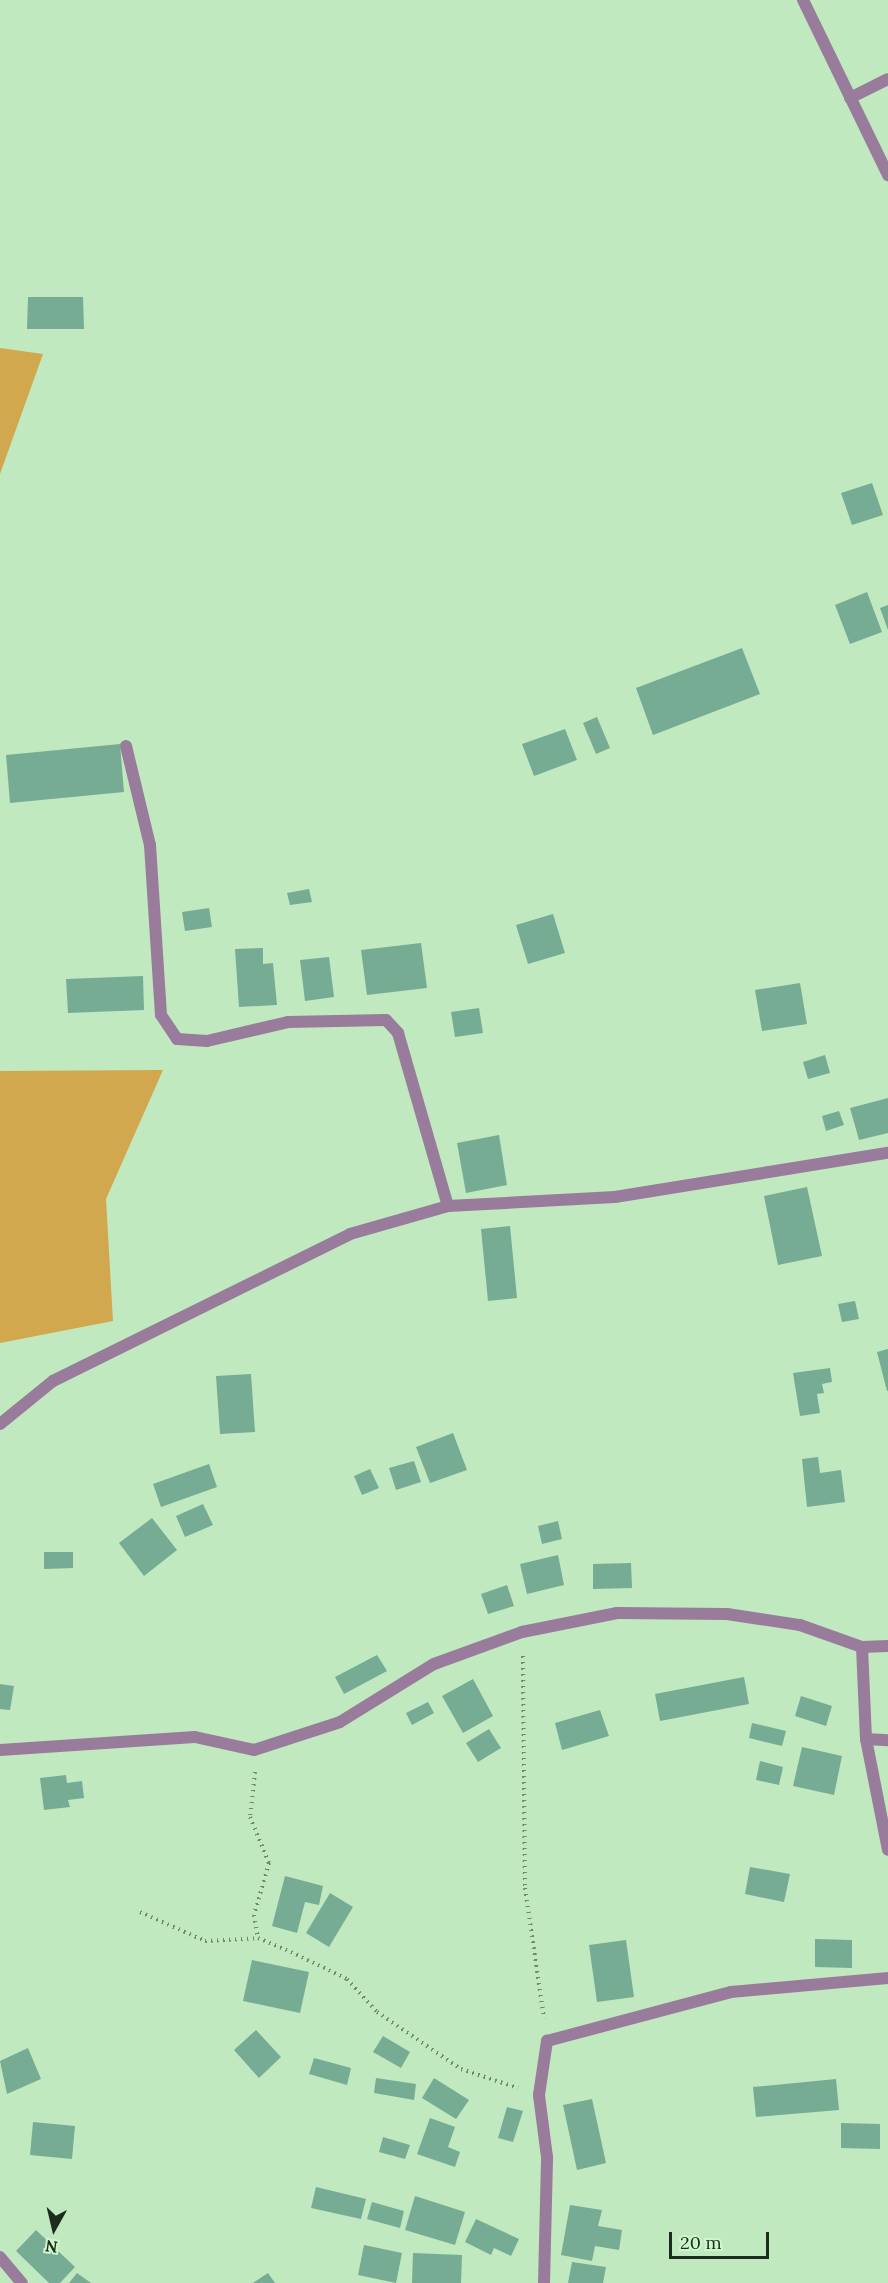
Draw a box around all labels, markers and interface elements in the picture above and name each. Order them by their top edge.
north arrow [24,2199,84,2259]
scale bar [672,2220,772,2258]
text: 20 m [680,2231,722,2254]
text: N [44,2236,59,2258]

